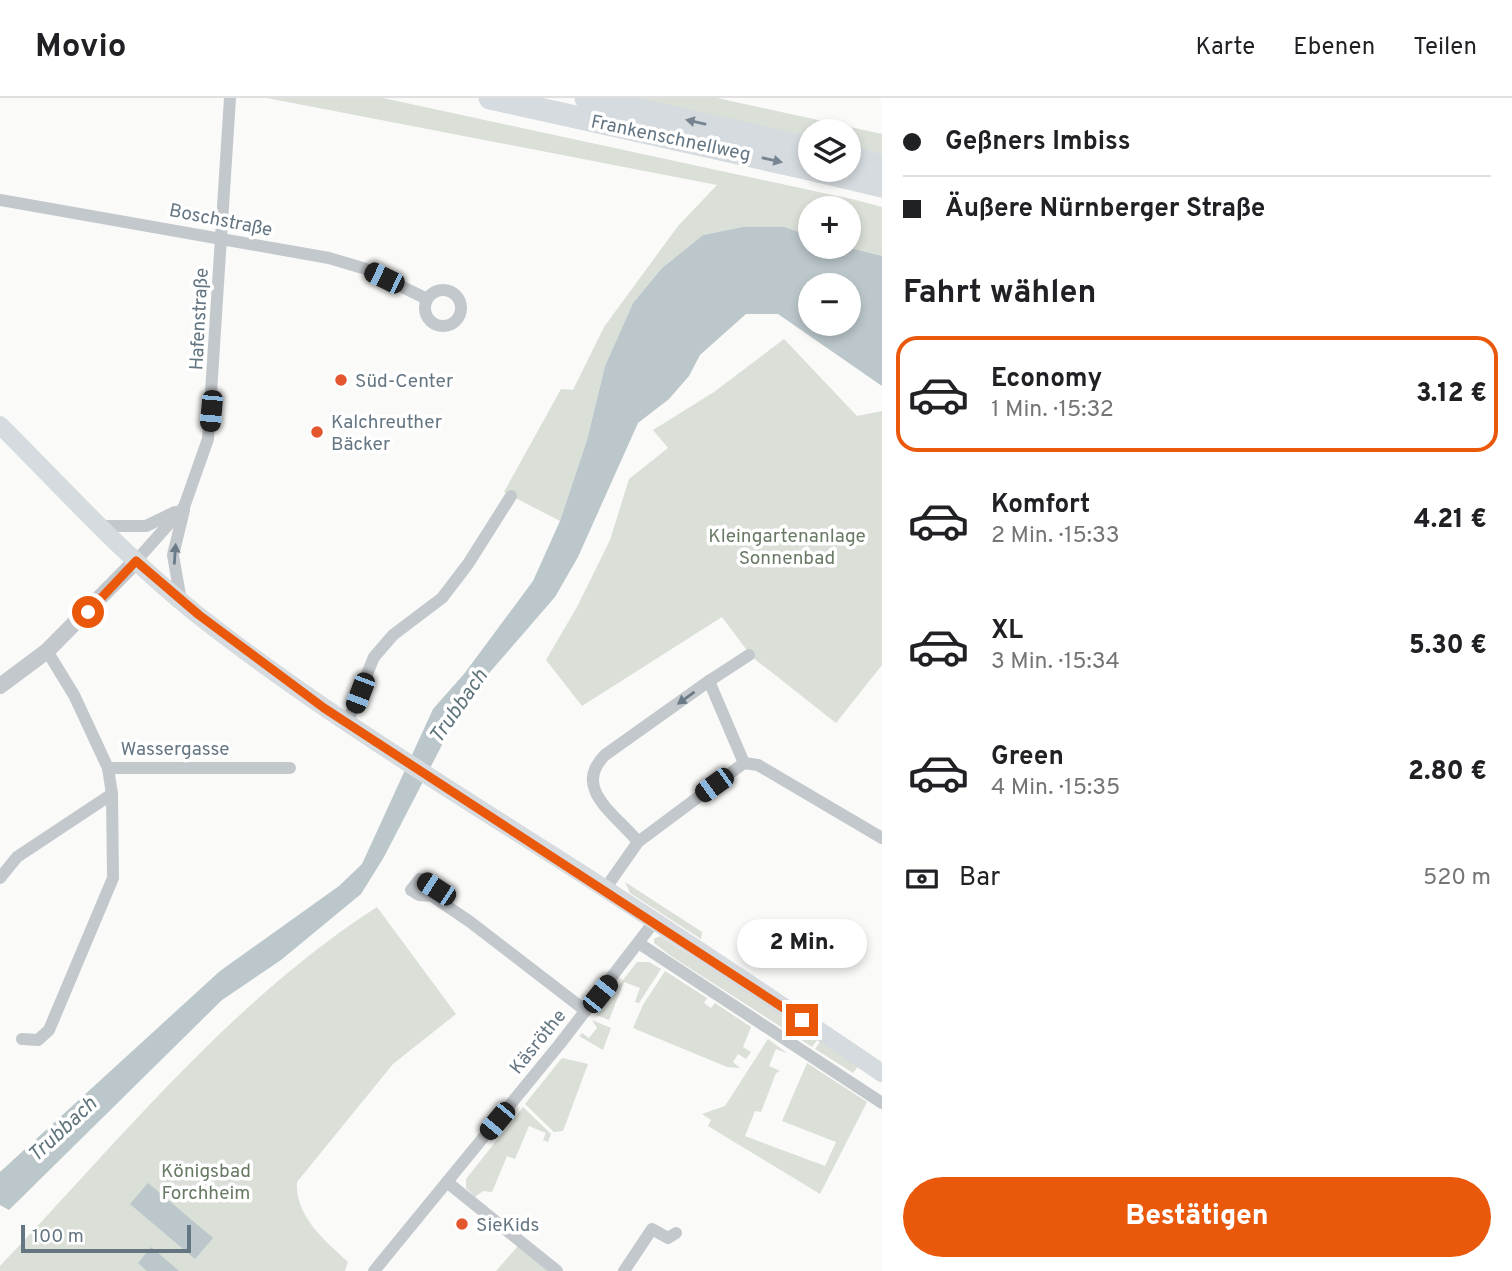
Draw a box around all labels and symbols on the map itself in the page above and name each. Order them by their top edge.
street label: Frankenschnellweg [588,110,753,168]
one-way arrow [685,116,707,127]
one-way arrow [761,155,783,166]
street label: Boschstraße [167,199,274,243]
car [361,259,408,297]
street label: Hafenstraße [185,267,215,371]
place label: Süd-Center [355,370,454,394]
marker: Süd-Center [333,372,349,388]
car [199,389,224,433]
place label: Kalchreuther Bäcker [331,411,443,457]
marker: Kalchreuther Bäcker [309,424,325,440]
park label: Kleingartenanlage Sonnenbad [708,525,866,571]
one-way arrow [170,543,181,565]
route start [72,596,104,628]
water label: Trubbach [424,664,495,749]
car [343,670,378,716]
one-way arrow [677,691,695,705]
street label: Wassergasse [120,738,230,762]
car [691,764,738,806]
car [413,869,460,909]
callout: 2 Min. [737,918,867,968]
car [579,971,622,1017]
route end [786,1004,818,1036]
street label: Käsröthe [505,1005,572,1080]
water label: Trubbach [23,1091,104,1169]
car [476,1098,519,1144]
park label: Königsbad Forchheim [161,1160,251,1206]
place label: SieKids [476,1214,539,1238]
marker: SieKids [454,1216,470,1232]
scale bar [21,1222,191,1254]

